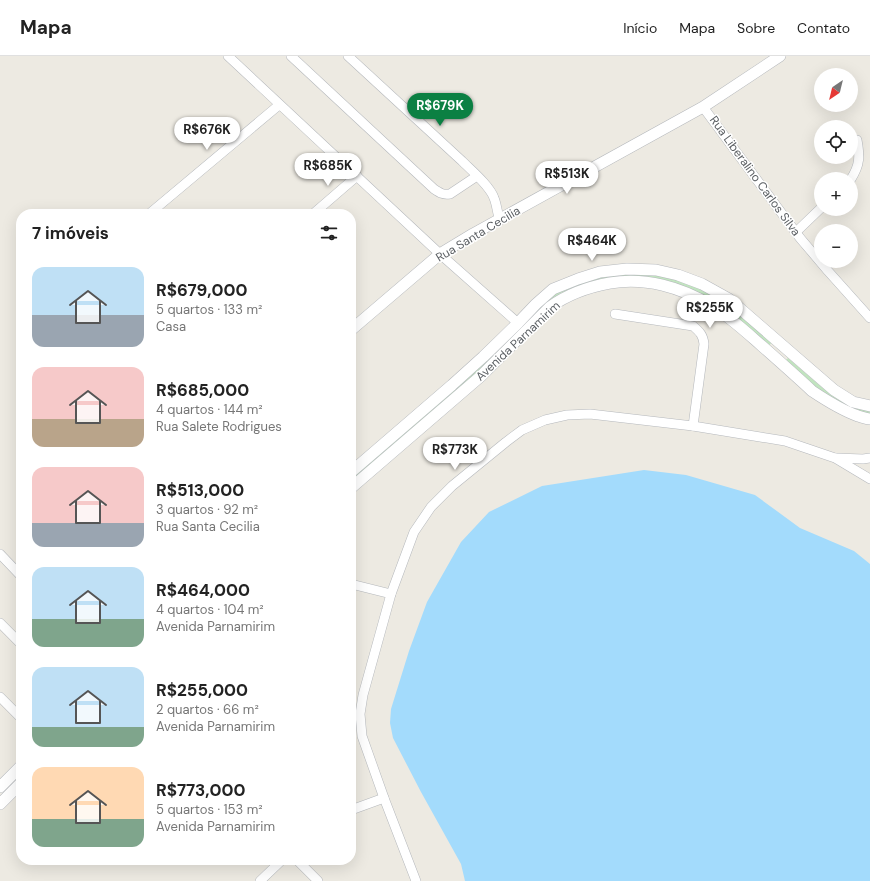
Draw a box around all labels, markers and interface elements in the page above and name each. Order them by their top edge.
text: Mapa [20,15,72,40]
text: Início [623,19,657,37]
text: Mapa [679,19,715,37]
text: Sobre [737,19,775,37]
text: Contato [797,19,850,37]
north arrow [814,68,858,112]
map controls [814,68,858,268]
pin: R$679K [407,93,473,127]
text: R$679K [416,97,464,114]
street label: Rua Liberalino Carlos Silva [706,113,804,239]
pin: R$676K [174,117,240,151]
button: locate [814,120,858,164]
text: R$676K [183,121,231,138]
pin: R$685K [295,153,361,187]
text: R$685K [303,157,353,174]
pin: R$513K [534,161,600,195]
text: R$513K [544,165,590,182]
button: + [814,172,858,216]
street label: Rua Santa Cecilia [433,202,523,266]
text: 7 imóveis [32,222,109,244]
icon: filters [318,222,340,244]
button: − [814,224,858,268]
pin: R$464K [559,228,625,262]
text: R$464K [567,232,617,249]
text: R$679,000 [156,279,247,301]
icon: home [64,283,112,331]
pin: R$255K [677,295,743,329]
street label: Avenida Parnamirim [472,298,564,384]
text: R$255K [686,299,734,316]
text: 5 quartos · 133 m² [156,301,262,318]
text: Casa [156,318,186,335]
text: R$685,000 [156,379,249,401]
icon: home [64,383,112,431]
text: 4 quartos · 144 m² [156,401,263,418]
text: Rua Salete Rodrigues [156,418,282,435]
pin: R$773K [422,437,488,471]
text: R$773K [432,441,478,458]
text: R$513,000 [156,479,244,501]
icon: home [64,483,112,531]
text: 3 quartos · 92 m² [156,501,258,518]
text: Rua Santa Cecilia [156,518,260,535]
text: R$464,000 [156,579,250,601]
icon: home [64,583,112,631]
text: 4 quartos · 104 m² [156,601,264,618]
text: Avenida Parnamirim [156,618,275,635]
text: R$255,000 [156,679,248,701]
icon: home [64,683,112,731]
text: 2 quartos · 66 m² [156,701,259,718]
text: Avenida Parnamirim [156,718,275,735]
text: R$773,000 [156,779,245,801]
icon: home [64,783,112,831]
text: 5 quartos · 153 m² [156,801,263,818]
text: Avenida Parnamirim [156,818,275,835]

